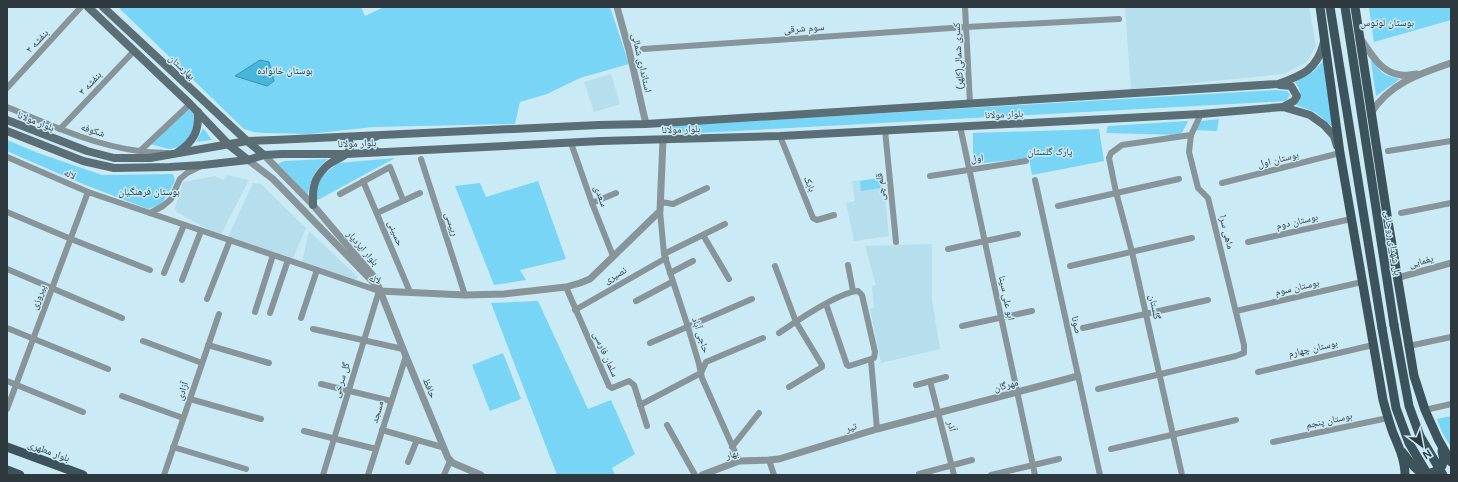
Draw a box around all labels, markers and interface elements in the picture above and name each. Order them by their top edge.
park label: بوستان لوتوس [1360,17,1414,29]
street label: سوم شرقی [783,21,825,37]
street label: کسری شمالی(کلهر) [951,22,966,90]
street label: بنفشه ۲ [23,27,51,55]
street label: استانداری شمالی [629,33,654,94]
street label: بهارستان [166,52,197,83]
park label: بوستان خانواده [257,65,313,77]
street label: بنفشه ۳ [76,69,104,97]
street label: بلوار مولانا [984,107,1024,121]
street label: بلوار مولانا [16,109,56,133]
street label: شکوفه [80,121,107,139]
street label: بلوار مولانا [662,123,701,135]
street label: بلوار مولانا [338,137,377,149]
park label: پارک گلستان [1027,146,1073,158]
street label: بوستان اول [1256,149,1300,170]
street label: اول [970,152,984,165]
street label: لاله [62,167,78,181]
street label: قلم چی [873,172,889,201]
street label: بابک [802,175,818,194]
street label: سعدی [591,184,610,209]
park label: بوستان فرهنگیان [118,186,180,198]
street label: پل شهدای روحانی [1381,210,1404,276]
street label: رییسی [442,211,461,238]
street label: بوستان دوم [1275,211,1320,233]
street label: ماهی سرا [1216,214,1237,251]
street label: حسینی [385,219,406,248]
street label: بلوار ایزدیار [344,228,381,268]
street label: یغمایی [1408,253,1435,270]
street label: نصیری [602,264,629,287]
street label: لاله [368,272,382,286]
street label: ابو علی سینا [996,275,1017,322]
street label: بوستان سوم [1274,277,1321,299]
street label: پیروزی [28,283,49,311]
street label: گلستان [1146,294,1163,321]
street label: صونا [1070,315,1084,335]
street label: حاجی آباد [689,316,712,355]
street label: سلمان فارسی [590,330,621,379]
street label: بوستان چهارم [1287,337,1339,361]
street label: گل سرخی [330,360,353,399]
street label: حافظ [421,376,439,400]
street label: مهرگان [993,376,1020,395]
street label: آزادی [174,380,191,402]
street label: مسجد [368,399,386,424]
street label: بوستان پنجم [1305,410,1354,432]
street label: آذر [945,419,959,433]
street label: تیر [843,420,858,434]
north arrow [1402,426,1442,466]
street label: بلوار مطهری [26,438,72,465]
street label: بهار [723,447,740,462]
text: N [1421,447,1434,462]

